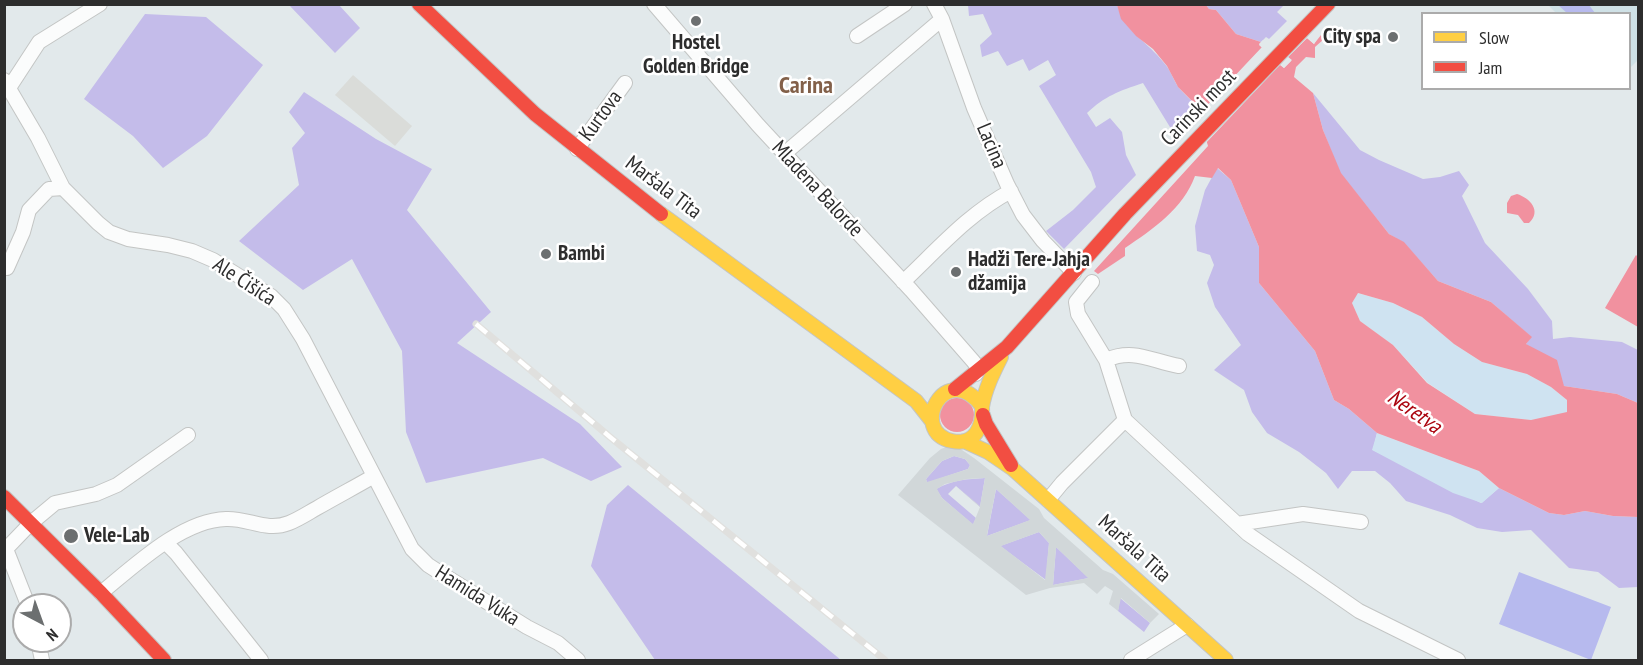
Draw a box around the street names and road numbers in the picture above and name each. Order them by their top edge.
street label: Carinski most [1156,64,1242,152]
street label: Kurtova [574,86,628,146]
street label: Lacina [970,120,1012,172]
street label: Mladena Balorde [766,136,868,242]
street label: Maršala Tita [620,151,706,225]
street label: Ale Čišića [208,252,280,312]
street label: Maršala Tita [1093,510,1175,588]
street label: Hamida Vuka [430,560,524,632]

